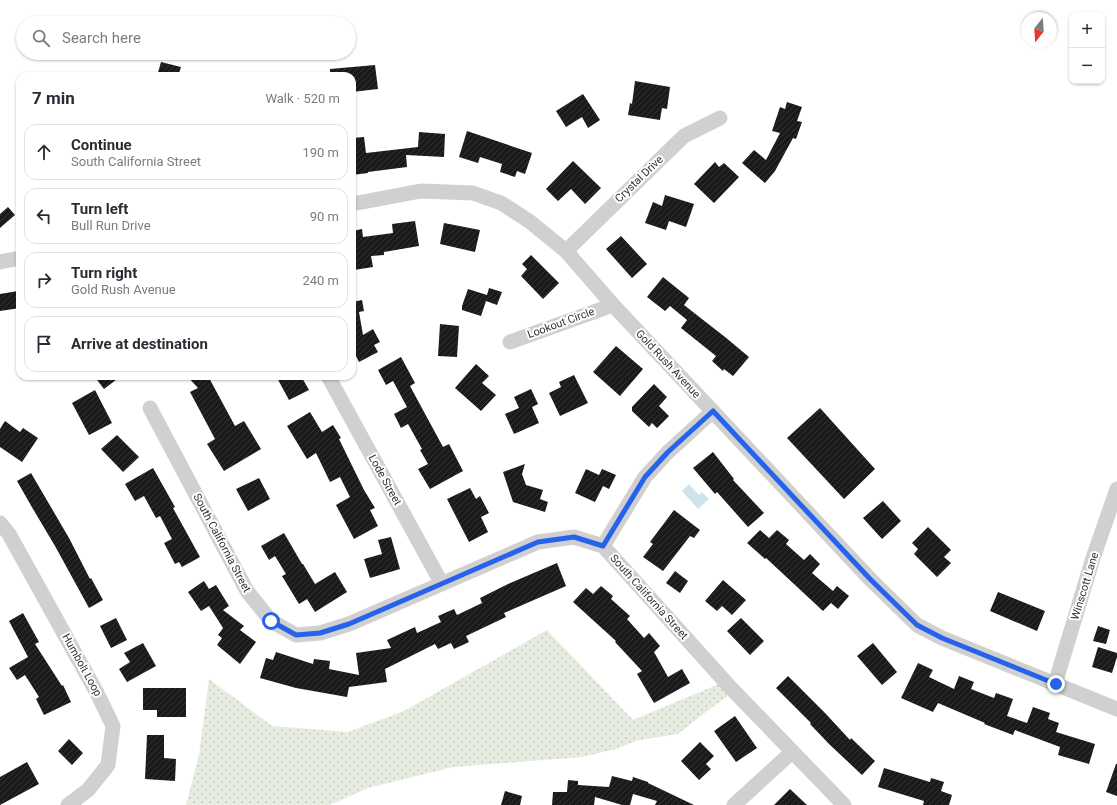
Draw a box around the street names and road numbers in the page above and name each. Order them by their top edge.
street label: Crystal Drive [612,153,666,205]
street label: Lookout Circle [526,305,596,341]
street label: Gold Rush Avenue [633,327,703,401]
street label: Lode Street [366,452,404,508]
street label: South California Street [190,491,254,595]
street label: Winscott Lane [1069,550,1101,621]
street label: South California Street [607,552,691,643]
street label: Humbolt Loop [59,631,105,699]

